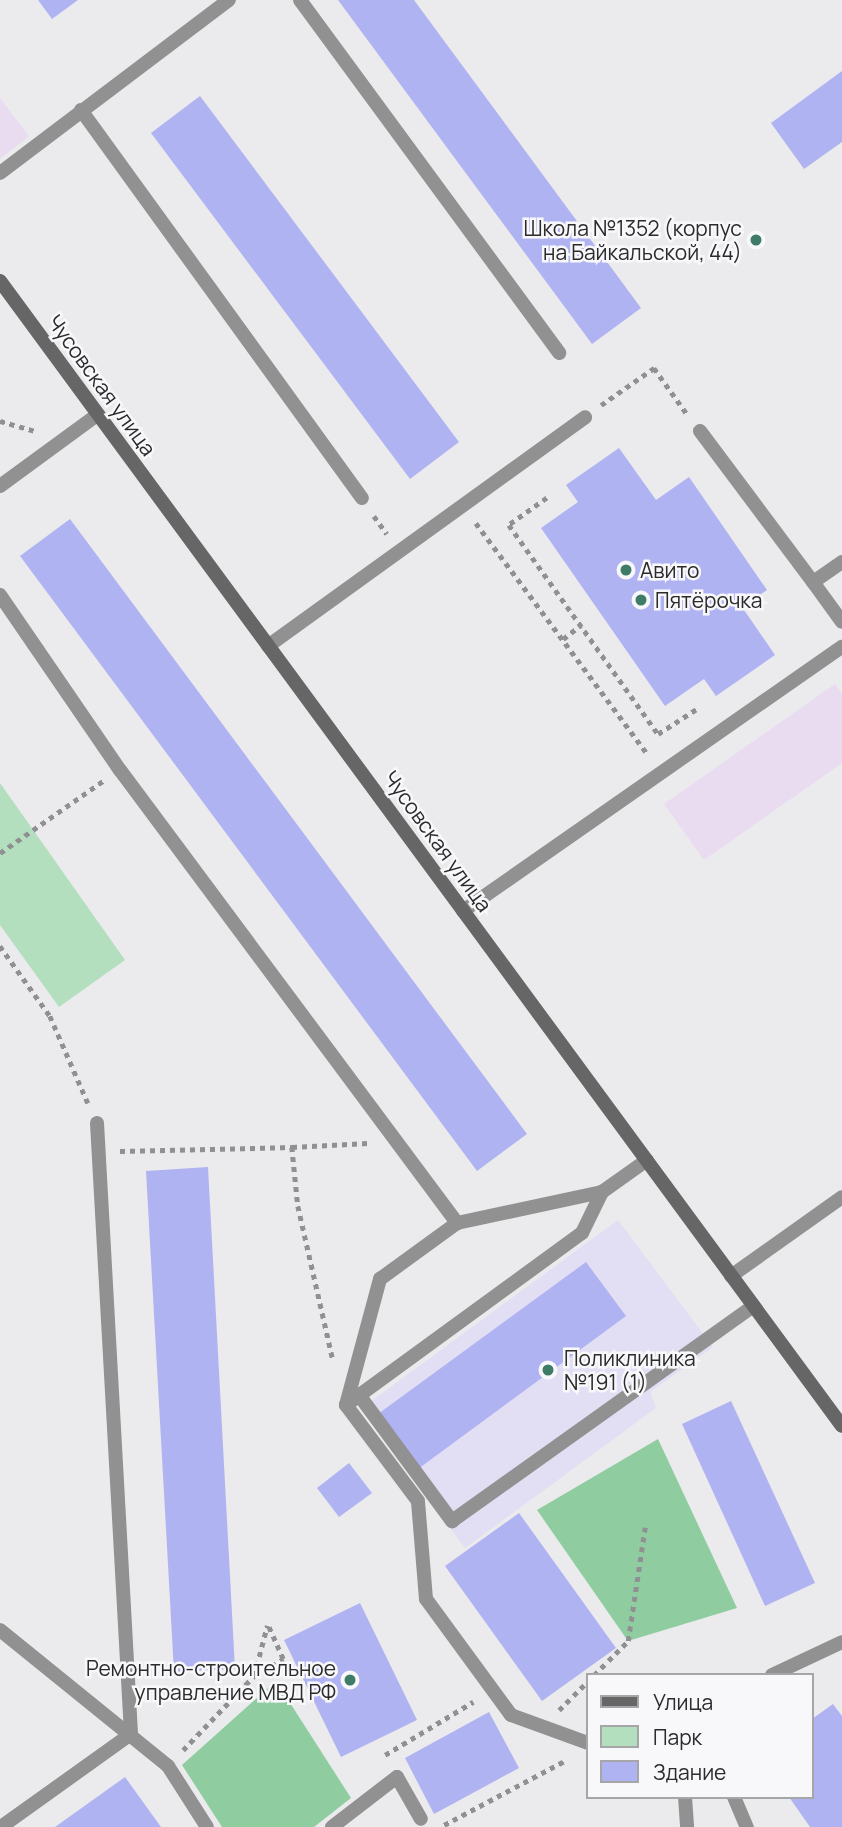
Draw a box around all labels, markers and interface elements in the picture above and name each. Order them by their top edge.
place label: Школа №1352 (корпус на Байкальской, 44) [523,215,742,265]
marker: Школа №1352 (корпус на Байкальской, 44) [748,232,764,248]
street label: Чусовская улица [42,310,162,460]
place label: Авито [640,557,699,583]
marker: Авито [618,562,634,578]
place label: Пятёрочка [655,587,762,613]
marker: Пятёрочка [633,592,649,608]
street label: Чусовская улица [378,766,498,916]
place label: Поликлиника №191 (1) [564,1345,696,1395]
marker: Поликлиника №191 (1) [538,1360,558,1380]
place label: Ремонтно-строительное управление МВД РФ [86,1655,336,1705]
marker: Ремонтно-строительное управление МВД РФ [342,1672,358,1688]
legend [586,1673,814,1799]
text: Улица [653,1688,713,1716]
text: Парк [653,1723,702,1751]
text: Здание [653,1758,726,1786]

